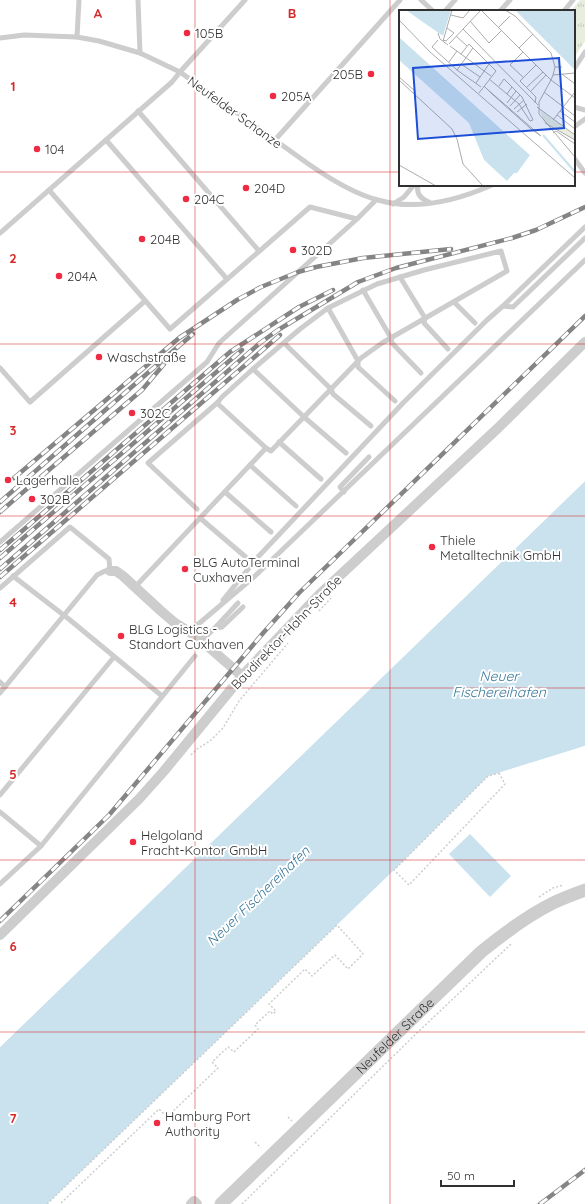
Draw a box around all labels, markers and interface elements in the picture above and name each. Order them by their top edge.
text: A [94,5,103,21]
text: B [288,5,296,21]
inset map [399,10,575,186]
place label: 105B [195,25,223,41]
marker: 105B [182,28,192,38]
place label: 205B [333,66,363,82]
marker: 205B [366,69,376,79]
street label: Neufelder Schanze [185,72,285,152]
text: 1 [10,78,16,94]
place label: 205A [281,88,312,104]
marker: 205A [268,91,278,101]
place label: 104 [45,141,65,157]
marker: 104 [32,144,42,154]
place label: 204D [254,180,285,196]
marker: 204D [241,183,251,193]
place label: 204C [194,191,225,207]
marker: 204C [181,194,191,204]
place label: 204B [150,231,180,247]
marker: 204B [137,234,147,244]
place label: 302D [301,242,332,258]
marker: 302D [288,245,298,255]
text: 2 [9,250,17,266]
place label: 204A [67,268,98,284]
marker: 204A [54,271,64,281]
place label: Waschstraße [107,349,186,365]
marker: Waschstraße [94,352,104,362]
place label: 302C [140,405,171,421]
marker: 302C [127,408,137,418]
text: 3 [10,422,17,438]
place label: Lagerhalle [16,472,79,488]
marker: Lagerhalle [3,475,13,485]
place label: 302B [40,491,70,507]
marker: 302B [27,494,37,504]
place label: Thiele Metalltechnik GmbH [440,532,561,563]
marker: Thiele Metalltechnik GmbH [427,542,437,552]
place label: BLG AutoTerminal Cuxhaven [193,554,300,585]
marker: BLG AutoTerminal Cuxhaven [180,564,190,574]
street label: Baudirektor-Hahn-Straße [227,572,345,692]
text: 4 [9,594,17,610]
place label: BLG Logistics - Standort Cuxhaven [129,621,244,652]
marker: BLG Logistics - Standort Cuxhaven [116,631,126,641]
water label: Neuer Fischereihafen [452,667,547,701]
text: 5 [9,766,17,782]
place label: Helgoland Fracht-Kontor GmbH [141,827,267,858]
marker: Helgoland Fracht-Kontor GmbH [128,837,138,847]
water label: Neuer Fischereihafen [203,841,314,950]
text: 6 [9,938,17,954]
street label: Neufelder Straße [352,994,437,1077]
place label: Hamburg Port Authority [165,1108,251,1139]
text: 7 [9,1110,17,1126]
marker: Hamburg Port Authority [152,1118,162,1128]
scale bar [441,1162,514,1188]
text: 50 m [447,1168,475,1183]

